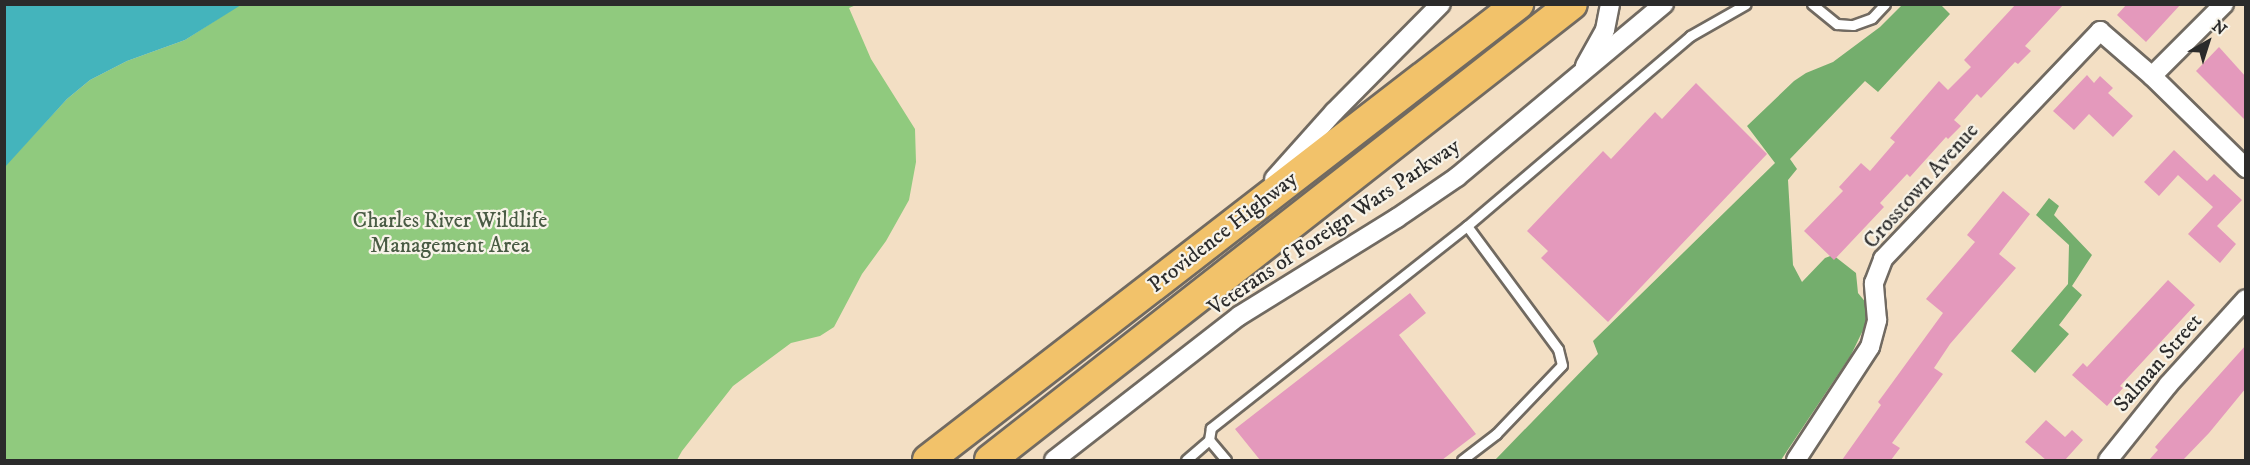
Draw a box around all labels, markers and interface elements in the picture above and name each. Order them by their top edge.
north arrow [2178,12,2238,72]
text: N [2208,16,2231,40]
street label: Crosstown Avenue [1858,118,1984,254]
street label: Veterans of Foreign Wars Parkway [1203,133,1465,321]
street label: Providence Highway [1143,166,1303,298]
park label: Charles River Wildlife Management Area [353,207,547,258]
street label: Salman Street [2108,308,2208,418]

